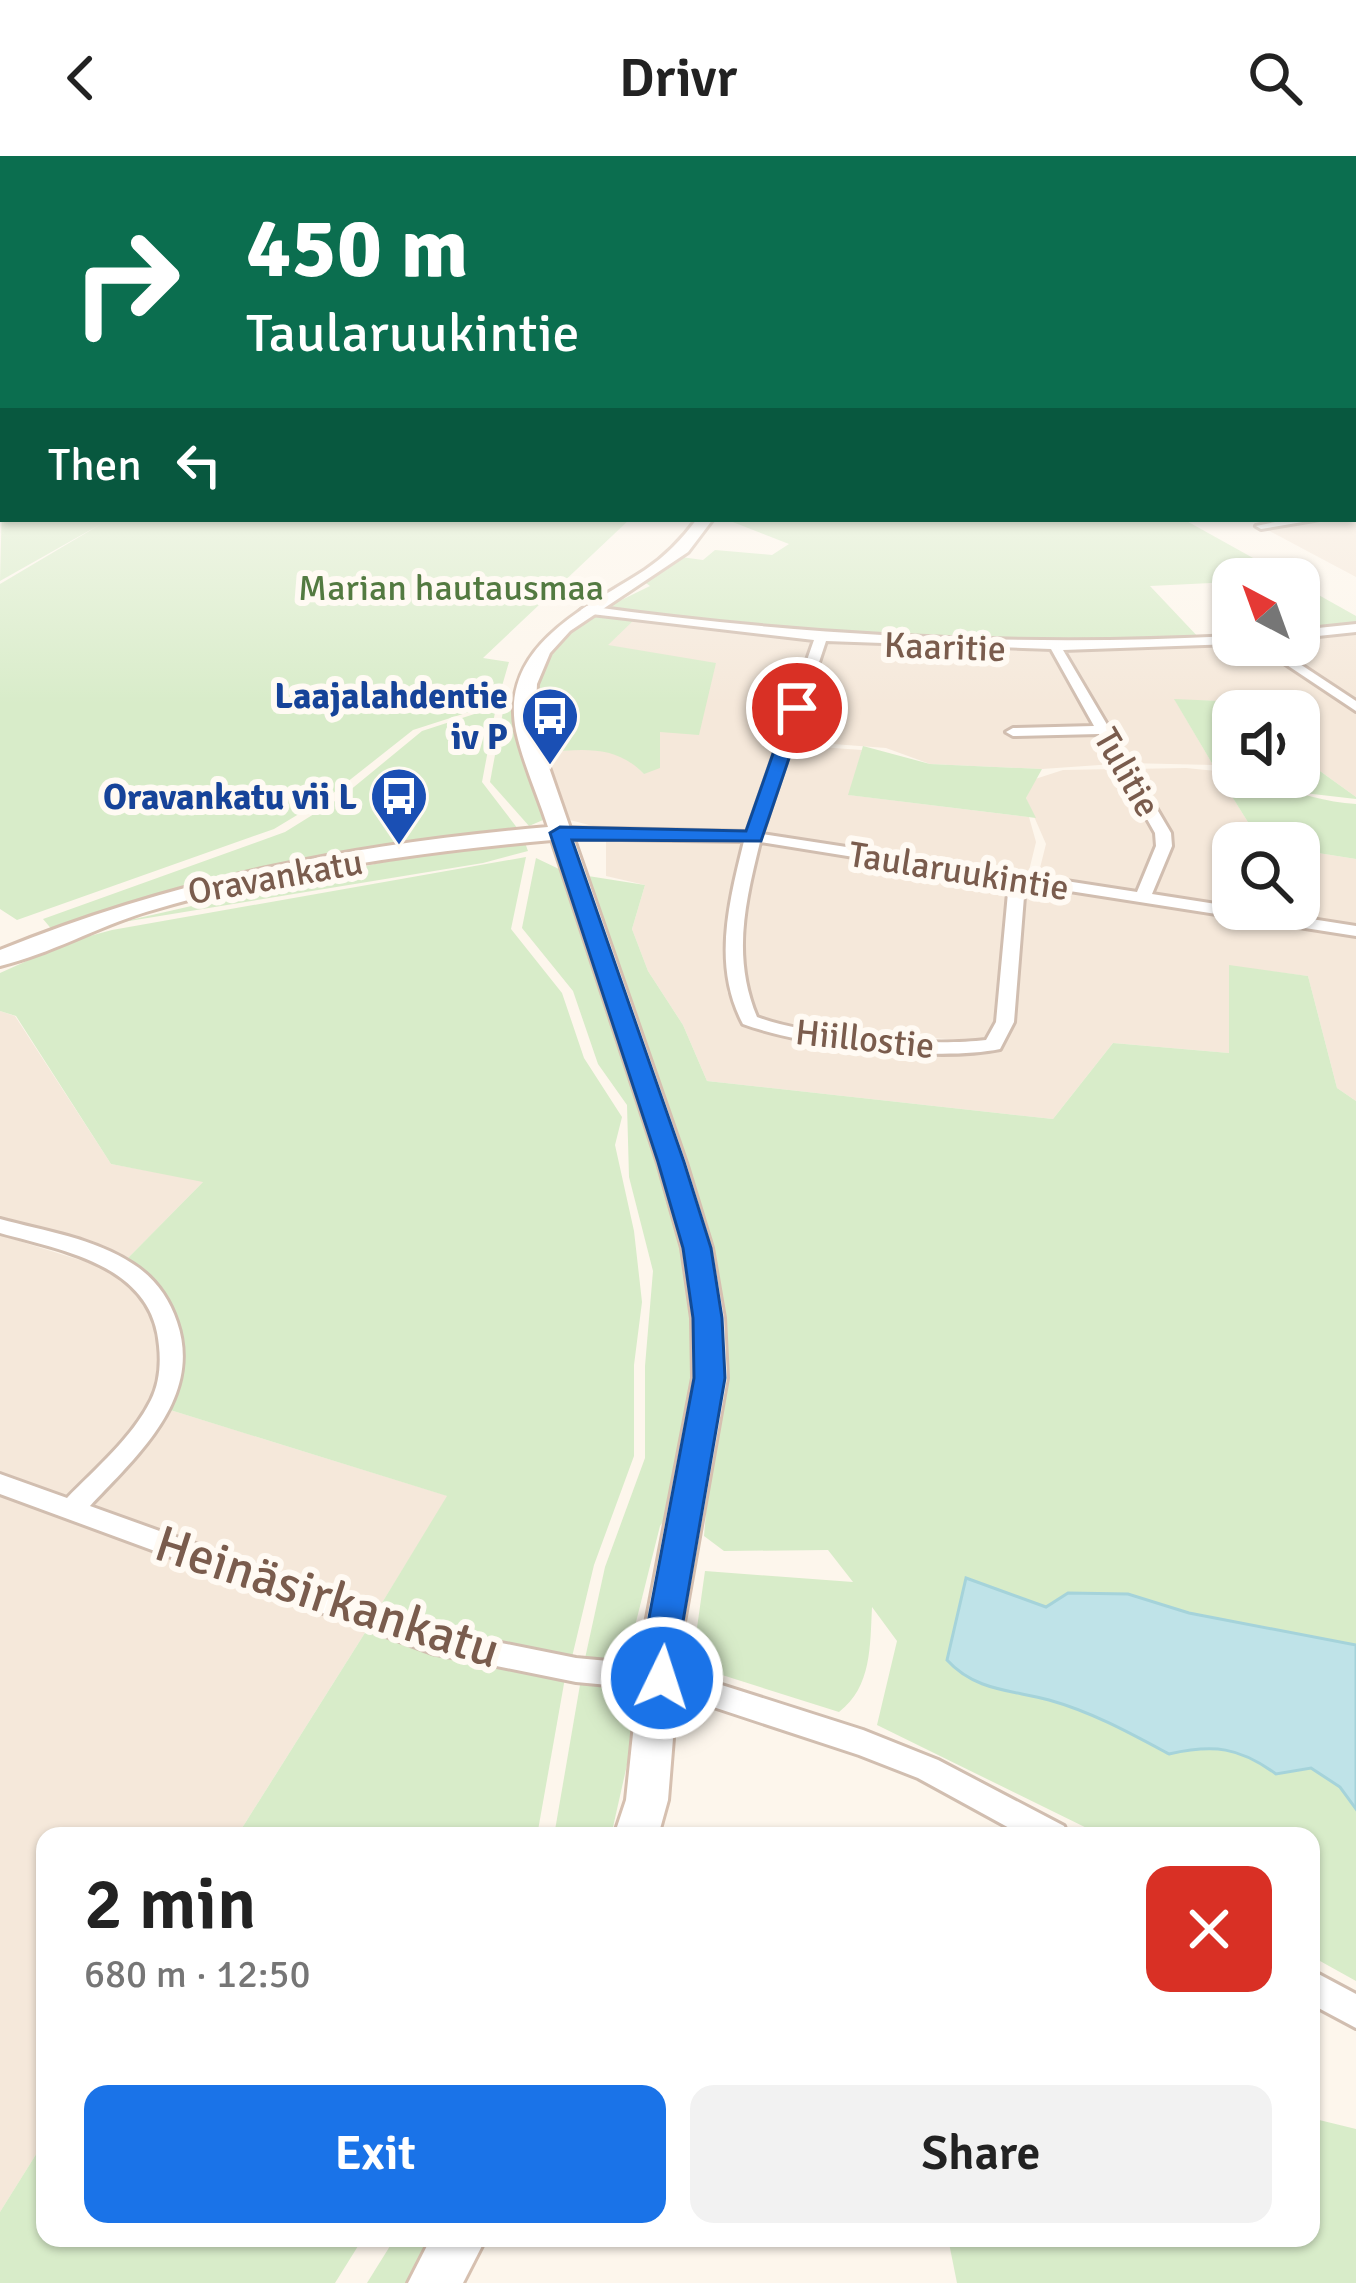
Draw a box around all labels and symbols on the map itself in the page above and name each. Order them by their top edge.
north arrow [1212,558,1320,666]
park label: Marian hautausmaa [298,566,604,611]
street label: Kaaritie [883,623,1007,672]
pin [746,657,848,759]
place label: Laajalahdentie iv P [274,674,508,760]
bus stop icon: Laajalahdentie iv P [519,685,581,767]
street label: Tulitie [1083,720,1170,825]
bus stop icon: Oravankatu vii L [368,765,430,847]
place label: Oravankatu vii L [103,775,357,820]
street label: Taularuukintie [845,832,1072,911]
street label: Oravankatu [184,840,366,915]
street label: Hiillostie [793,1010,936,1069]
street label: Heinäsirkankatu [147,1512,508,1683]
position arrow [599,1615,725,1741]

